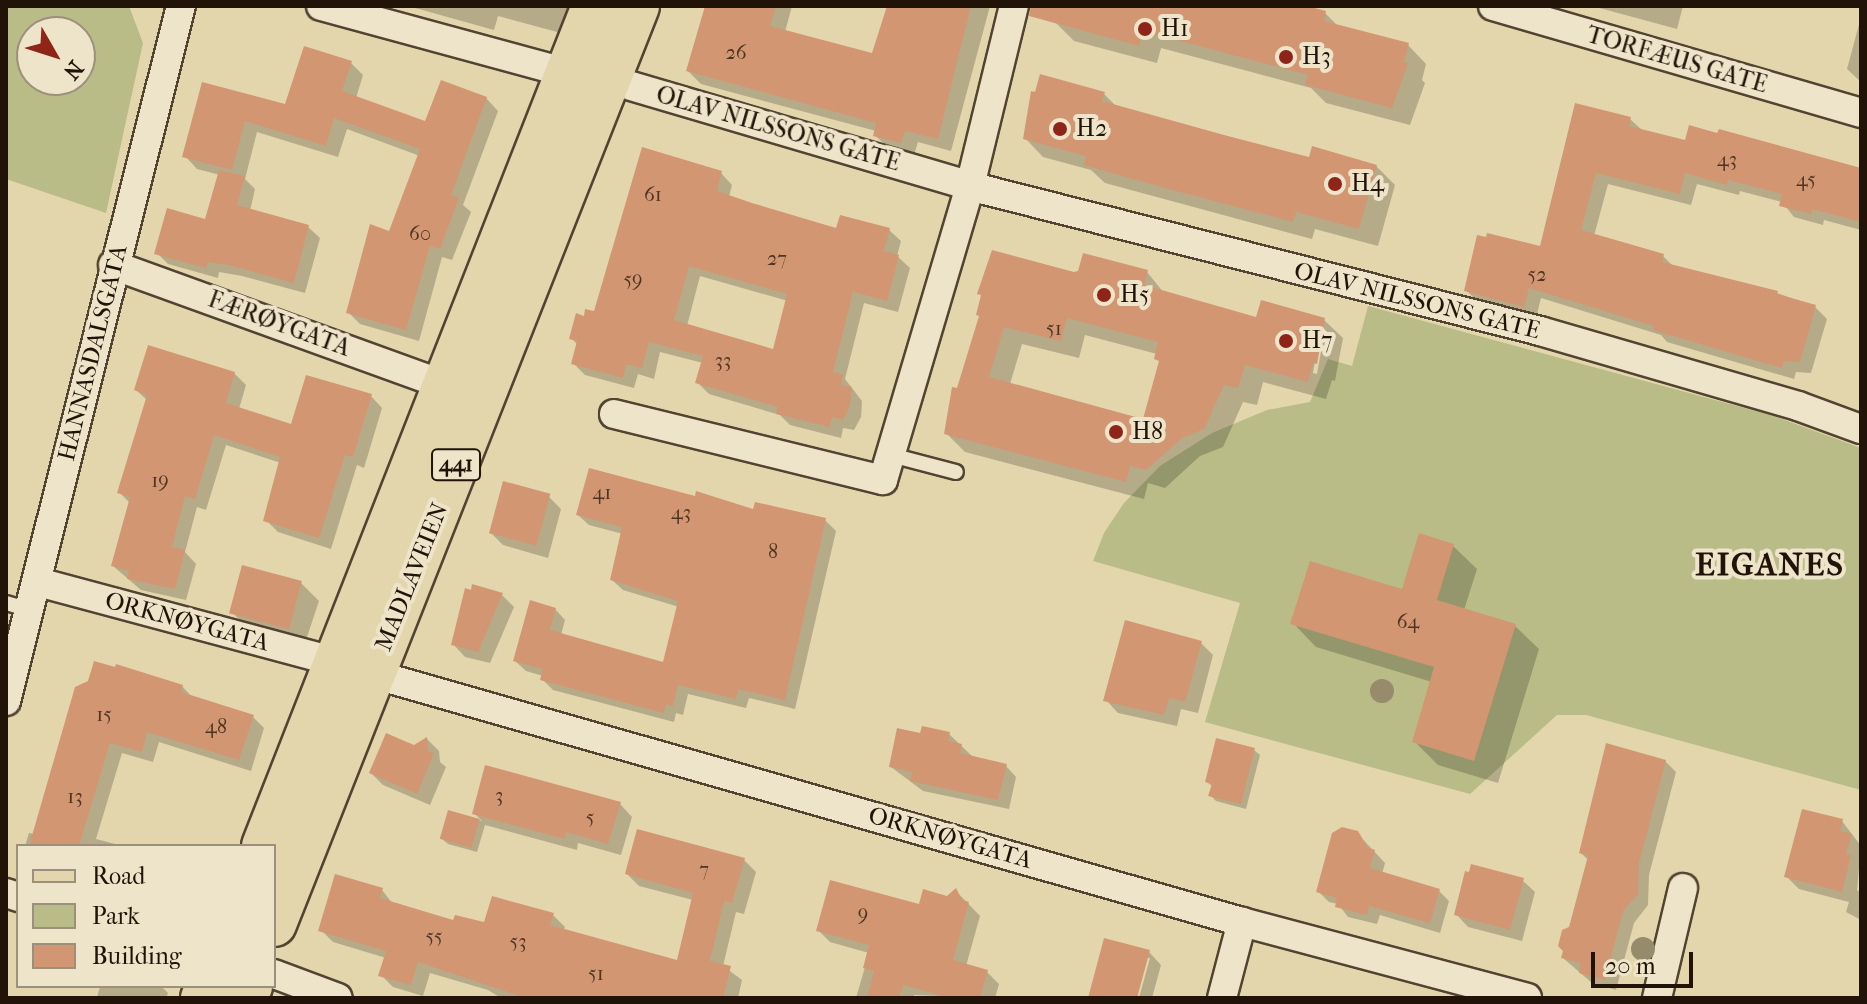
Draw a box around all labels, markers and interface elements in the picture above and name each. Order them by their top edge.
place label: H1 [1161,15,1189,43]
north arrow [16,16,96,96]
marker: H1 [1136,20,1154,38]
street label: TORFÆUS GATE [1583,20,1771,100]
house number: 26 [725,40,747,64]
place label: H3 [1302,43,1331,71]
marker: H3 [1277,48,1295,66]
text: N [58,55,88,85]
street label: OLAV NILSSONS GATE [653,80,903,178]
place label: H2 [1076,115,1107,143]
marker: H2 [1051,120,1069,138]
house number: 43 [1717,147,1737,171]
house number: 45 [1796,167,1816,191]
place label: H4 [1351,170,1384,198]
marker: H4 [1326,175,1344,193]
house number: 61 [644,182,662,206]
house number: 60 [409,221,431,245]
street label: HANNASDALSGATA [52,242,134,464]
house number: 27 [767,246,787,270]
street label: OLAV NILSSONS GATE [1291,257,1543,345]
house number: 52 [1528,262,1546,286]
house number: 59 [623,267,643,291]
place label: H5 [1120,281,1149,309]
street label: FÆRØYGATA [204,285,354,363]
marker: H5 [1095,286,1113,304]
house number: 51 [1046,316,1062,340]
place label: H7 [1302,327,1333,355]
marker: H7 [1277,332,1295,350]
house number: 33 [715,348,731,372]
place label: H8 [1132,418,1163,446]
marker: H8 [1107,423,1125,441]
road number: 441 [430,447,482,483]
house number: 19 [151,468,169,492]
house number: 41 [593,480,611,504]
street label: MADLAVEIEN [369,499,455,655]
house number: 43 [671,500,691,524]
house number: 8 [768,539,778,563]
district label: EIGANES [1695,546,1845,584]
street label: ORKNØYGATA [102,586,272,658]
house number: 64 [1397,609,1419,633]
house number: 15 [96,702,112,726]
house number: 48 [205,714,227,738]
house number: 3 [495,783,503,807]
house number: 13 [67,784,83,808]
street label: ORKNØYGATA [865,801,1035,875]
house number: 5 [586,805,594,829]
legend [16,844,276,988]
house number: 7 [699,857,709,881]
text: Road [92,862,145,890]
house number: 9 [858,901,868,925]
text: Park [92,902,140,930]
house number: 55 [425,924,443,948]
house number: 53 [510,929,526,953]
scale bar [1595,936,1697,986]
text: Building [92,942,182,970]
text: 20 m [1605,952,1656,980]
house number: 51 [588,961,604,985]

